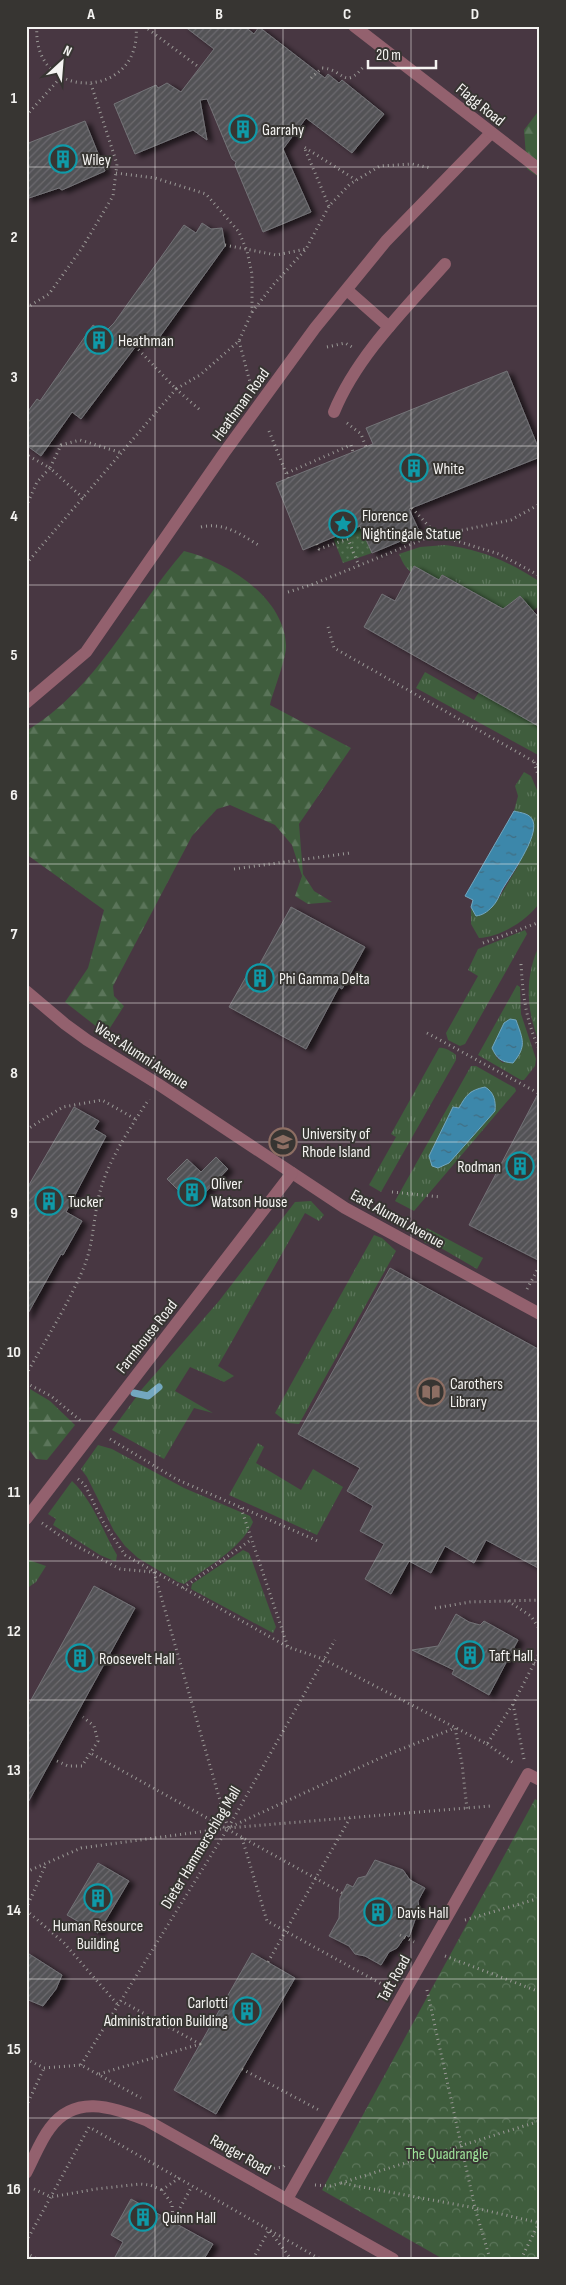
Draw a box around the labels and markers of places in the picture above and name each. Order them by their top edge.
building icon: Garrahy [228,114,258,144]
place label: Garrahy [262,121,304,140]
building icon: Wiley [48,144,78,174]
place label: Wiley [82,151,111,170]
building icon: Heathman [84,325,114,355]
place label: Heathman [118,332,174,351]
building icon: White [399,453,429,483]
place label: White [433,460,464,479]
place label: Florence Nightingale Statue [362,507,461,544]
place icon: Florence Nightingale Statue [328,509,358,539]
building icon: Phi Gamma Delta [245,963,275,993]
place label: Phi Gamma Delta [279,970,370,989]
place label: University of Rhode Island [302,1125,371,1162]
school or university icon: University of Rhode Island [268,1127,298,1157]
building icon: Rodman [505,1151,535,1181]
place label: Rodman [457,1158,501,1177]
place label: Oliver Watson House [211,1175,287,1212]
building icon: Oliver Watson House [177,1177,207,1207]
building icon: Tucker [34,1186,64,1216]
place label: Tucker [68,1193,104,1212]
place label: Carothers Library [450,1375,503,1412]
library icon: Carothers Library [416,1377,446,1407]
building icon: Taft Hall [455,1640,485,1670]
building icon: Roosevelt Hall [65,1643,95,1673]
place label: Taft Hall [489,1647,533,1666]
place label: Roosevelt Hall [99,1650,175,1669]
building icon: Human Resource Building [83,1883,113,1913]
building icon: Davis Hall [363,1897,393,1927]
place label: Davis Hall [397,1904,449,1923]
place label: Human Resource Building [53,1917,143,1954]
place label: Carlotti Administration Building [103,1994,228,2031]
building icon: Carlotti Administration Building [232,1996,262,2026]
building icon: Quinn Hall [128,2202,158,2232]
place label: Quinn Hall [162,2209,216,2228]

